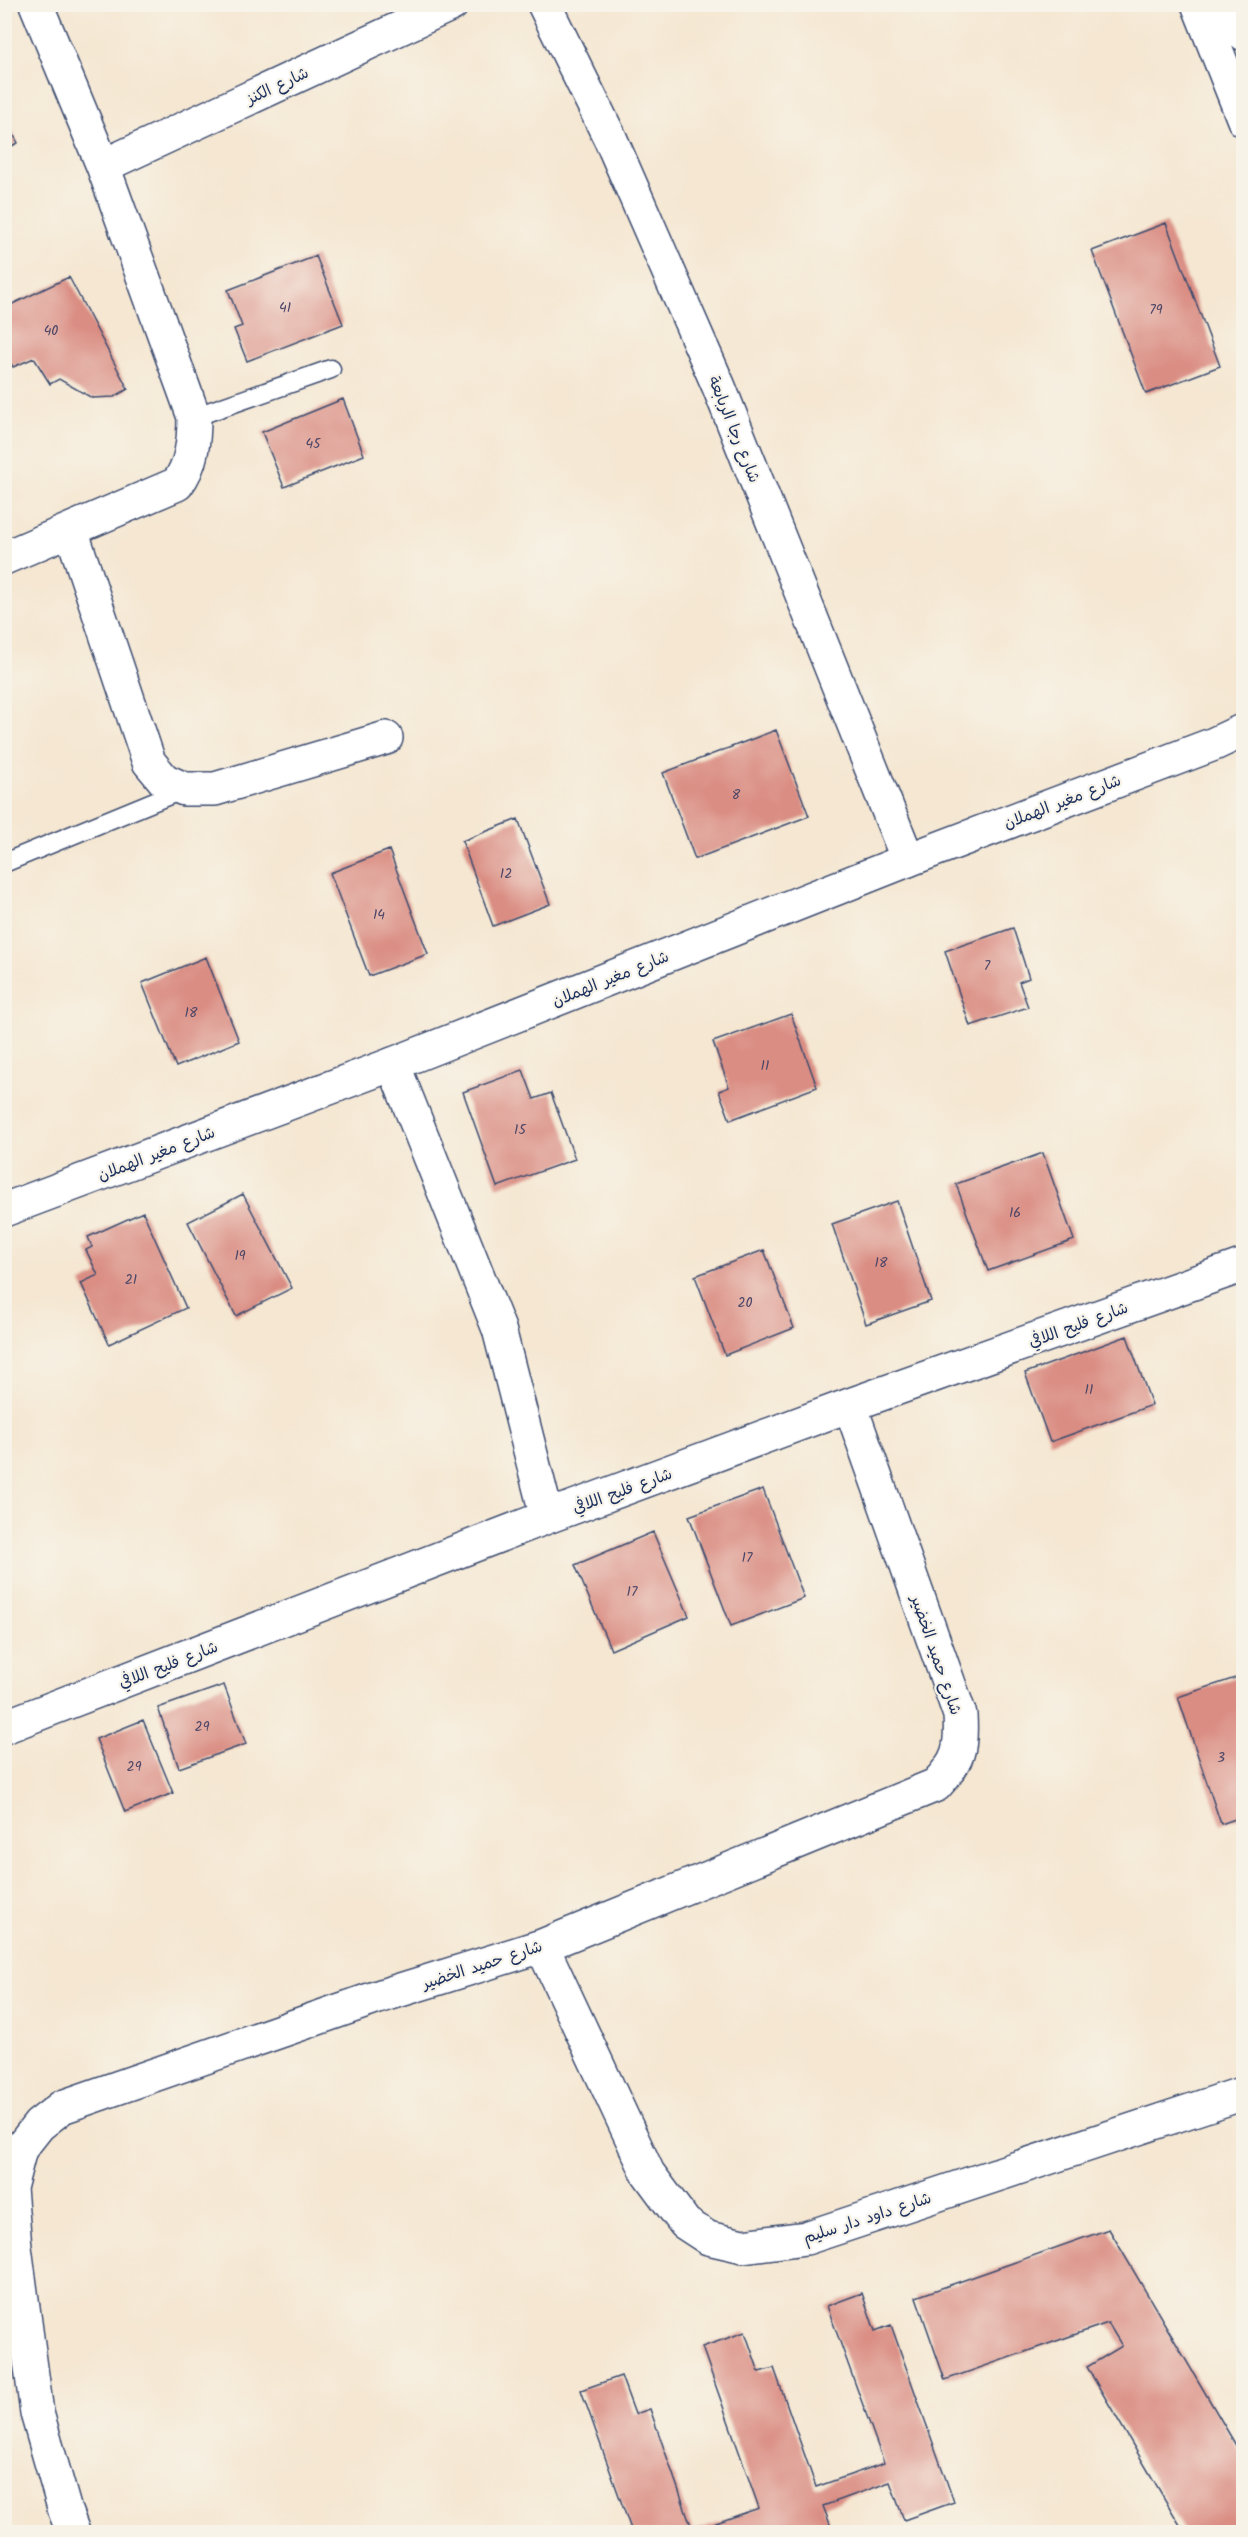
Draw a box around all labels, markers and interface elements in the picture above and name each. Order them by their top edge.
street label: شارع الكنز [240,61,313,113]
house number: 41 [279,297,291,319]
house number: 79 [1149,299,1163,321]
house number: 40 [44,320,58,342]
street label: شارع رجا الربابعة [701,372,766,487]
house number: 45 [305,433,322,455]
street label: شارع مغير الهملان [1000,768,1125,836]
house number: 8 [732,784,741,806]
house number: 12 [500,863,512,885]
house number: 14 [373,904,385,926]
street label: شارع مغير الهملان [548,945,673,1014]
house number: 7 [984,955,991,977]
house number: 18 [185,1002,198,1024]
house number: 11 [761,1055,769,1077]
house number: 15 [514,1119,527,1141]
street label: شارع مغير الهملان [94,1120,219,1188]
house number: 16 [1009,1202,1021,1224]
house number: 19 [234,1245,246,1267]
house number: 18 [875,1252,888,1274]
house number: 21 [125,1269,137,1291]
house number: 20 [737,1292,753,1314]
street label: شارع فليح اللافي [1025,1296,1132,1355]
house number: 11 [1085,1379,1093,1401]
street label: شارع فليح اللافي [569,1462,676,1521]
house number: 17 [742,1547,753,1569]
house number: 17 [627,1581,638,1603]
street label: شارع حميد الخضير [903,1590,968,1719]
street label: شارع فليح اللافي [115,1635,222,1696]
house number: 29 [195,1716,210,1738]
house number: 3 [1217,1747,1225,1769]
house number: 29 [127,1756,142,1778]
street label: شارع حميد الخضير [417,1934,546,1997]
street label: شارع داود دار سليم [800,2186,935,2251]

